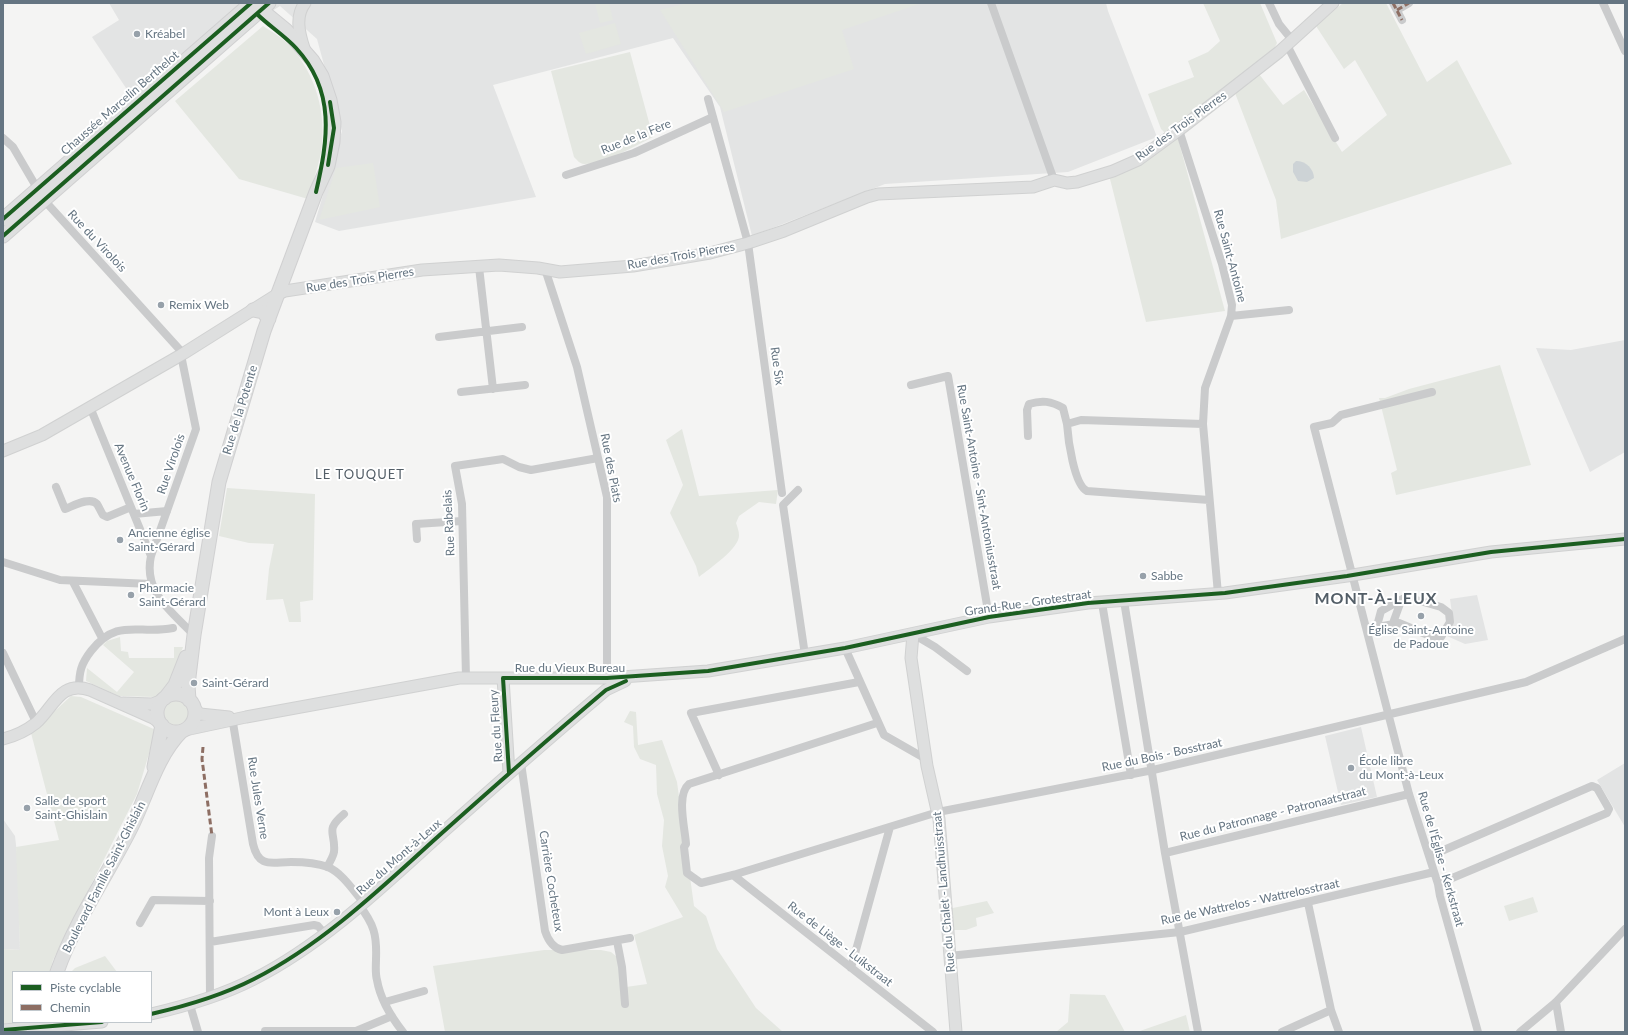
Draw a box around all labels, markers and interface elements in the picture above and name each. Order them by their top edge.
place label: Kréabel [145,27,185,41]
marker: Kréabel [132,29,142,39]
street label: Chaussée Marcelin Berthelot [58,48,182,158]
street label: Rue des Trois Pierres [1133,88,1229,164]
street label: Rue de la Fère [599,116,673,158]
street label: Rue du Virolois [65,207,129,275]
street label: Rue Saint-Antoine [1211,208,1249,304]
street label: Rue des Trois Pierres [626,239,736,273]
street label: Rue des Trois Pierres [305,264,415,296]
place label: Remix Web [169,298,229,312]
marker: Remix Web [156,300,166,310]
street label: Rue Six [767,346,787,386]
street label: Rue de la Potente [220,364,260,456]
street label: Rue Saint-Antoine - Sint-Antoniusstraat [954,383,1004,591]
street label: Rue Virolois [154,432,188,496]
street label: Rue des Piats [597,432,625,504]
street label: Avenue Florin [111,441,153,513]
district label: LE TOUQUET [315,467,405,483]
street label: Rue Rabelais [440,489,458,557]
place label: Ancienne église Saint-Gérard [128,526,210,554]
marker: Ancienne église Saint-Gérard [115,535,125,545]
place label: Sabbe [1151,569,1183,583]
marker: Sabbe [1138,571,1148,581]
place label: Pharmacie Saint-Gérard [139,581,206,609]
street label: Grand-Rue - Grotestraat [964,587,1092,619]
district label: MONT-À-LEUX [1314,589,1438,609]
marker: Pharmacie Saint-Gérard [126,590,136,600]
marker: Église Saint-Antoine de Padoue [1416,611,1426,621]
place label: Église Saint-Antoine de Padoue [1368,623,1474,651]
street label: Rue du Vieux Bureau [515,661,625,675]
place label: Saint-Gérard [202,676,269,690]
marker: Saint-Gérard [189,678,199,688]
street label: Rue du Fleury [486,689,506,763]
street label: Rue du Bois - Bosstraat [1101,735,1223,775]
place label: École libre du Mont-à-Leux [1359,754,1444,782]
street label: Rue Jules Verne [244,756,272,840]
marker: École libre du Mont-à-Leux [1346,763,1356,773]
street label: Rue du Patronnage - Patronaatstraat [1178,784,1368,844]
street label: Rue de l'Église - Kerkstraat [1415,790,1467,928]
place label: Salle de sport Saint-Ghislain [35,794,107,822]
street label: Boulevard Famille Saint-Ghislain [59,799,149,955]
marker: Salle de sport Saint-Ghislain [22,803,32,813]
street label: Rue du Chalet - Landhuisstraat [930,811,958,973]
street label: Rue du Mont-à-Leux [353,816,445,898]
street label: Carrière Cocheteux [536,829,566,933]
street label: Rue de Wattrelos - Wattrelosstraat [1159,876,1341,928]
street label: Rue de Liège - Luikstraat [785,899,895,989]
place label: Mont à Leux [263,905,329,919]
marker: Mont à Leux [332,907,342,917]
legend [12,971,152,1023]
text: Piste cyclable [50,980,121,995]
text: Chemin [50,1000,91,1015]

